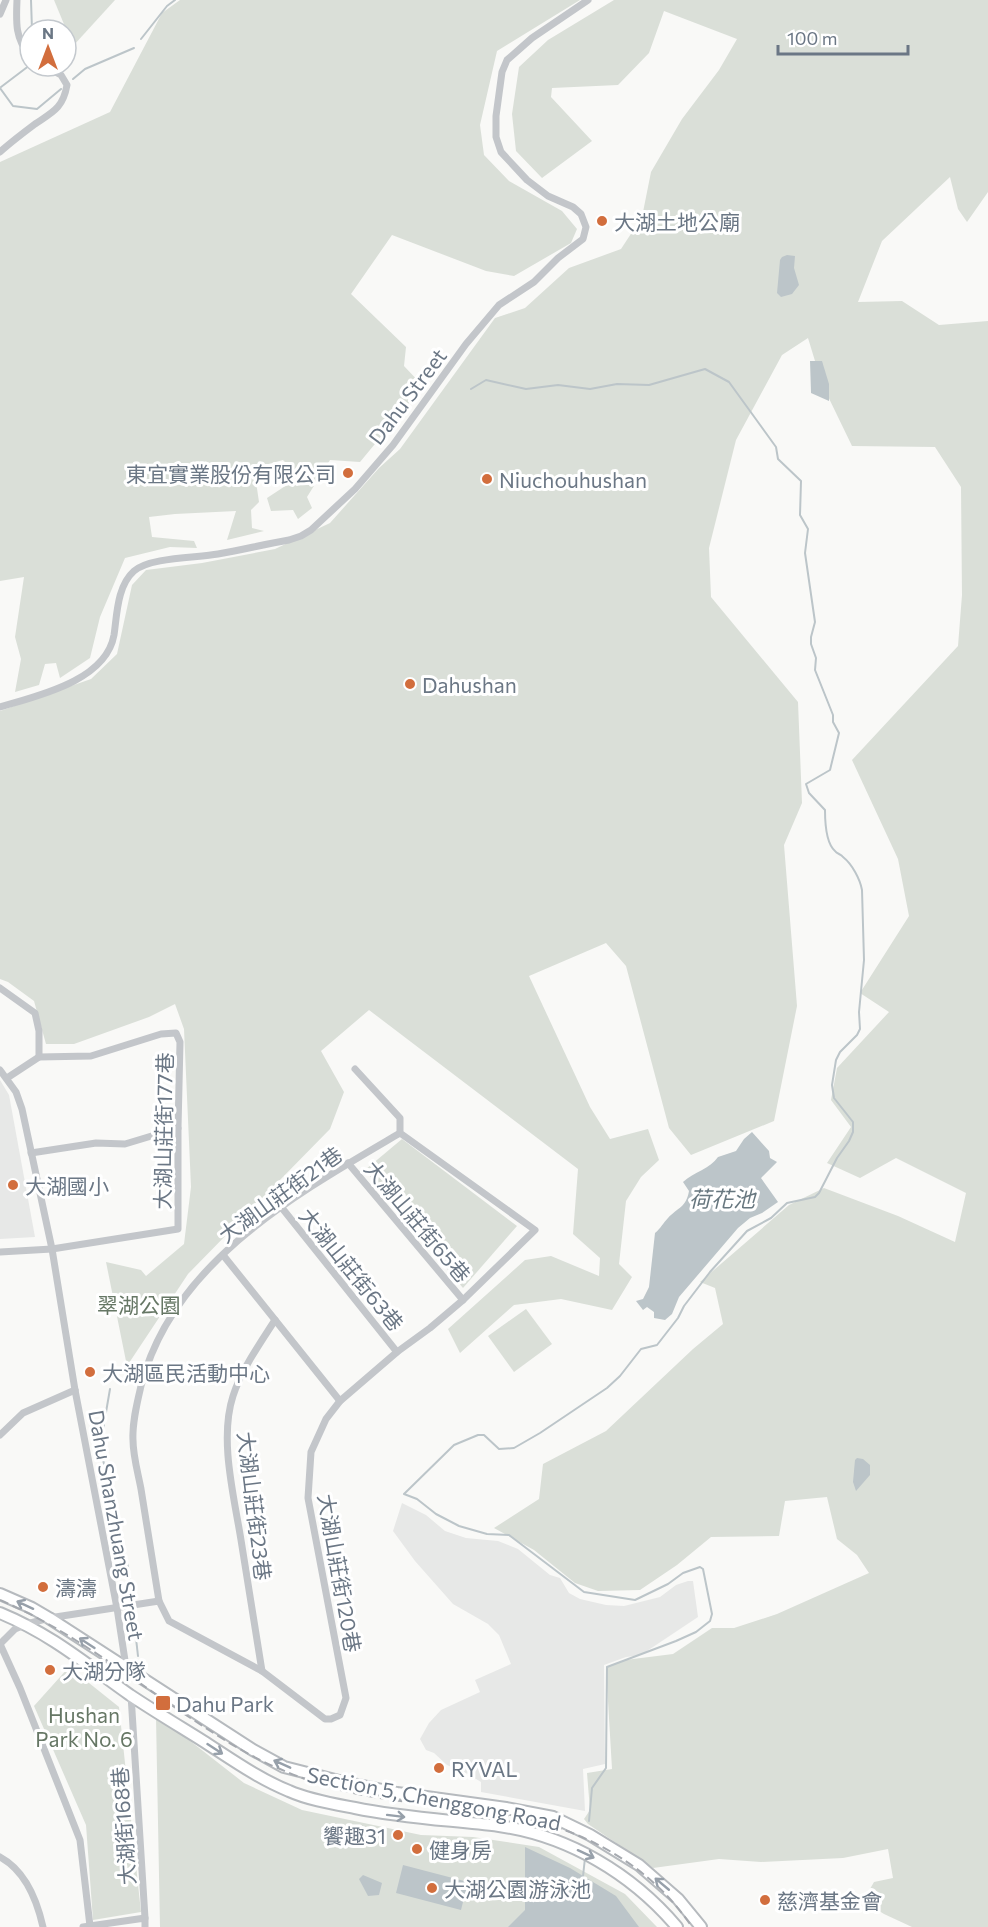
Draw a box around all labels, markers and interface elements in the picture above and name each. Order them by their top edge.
north arrow [18,18,78,78]
scale bar [778,18,908,56]
text: N [42,23,54,42]
text: 100 m [787,27,837,49]
place label: 大湖土地公廟 [614,209,740,234]
marker: 大湖土地公廟 [595,214,609,228]
street label: Dahu Street [363,343,451,449]
place label: 東宜實業股份有限公司 [126,461,336,486]
marker: 東宜實業股份有限公司 [341,466,355,480]
place label: Niuchouhushan [499,467,647,492]
marker: Niuchouhushan [480,472,494,486]
place label: Dahushan [422,672,517,697]
marker: Dahushan [403,677,417,691]
street label: 大湖山莊街177巷 [149,1052,177,1210]
street label: 大湖山莊街21巷 [213,1141,347,1247]
street label: 大湖山莊街65巷 [360,1155,476,1287]
place label: 大湖國小 [25,1173,109,1198]
marker: 大湖國小 [6,1178,20,1192]
water label: 荷花池 [689,1185,757,1212]
street label: 大湖山莊街63巷 [295,1203,409,1335]
park label: 翠湖公園 [97,1292,181,1317]
place label: 大湖區民活動中心 [102,1360,270,1385]
marker: 大湖區民活動中心 [83,1365,97,1379]
street label: Dahu Shanzhuang Street [84,1408,150,1642]
street label: 大湖山莊街23巷 [233,1430,277,1582]
street label: 大湖山莊街120巷 [314,1492,366,1654]
place label: 濤濤 [55,1575,97,1600]
marker: 濤濤 [36,1580,50,1594]
one-way arrow [17,1598,35,1610]
one-way arrow [79,1636,96,1649]
place label: 大湖分隊 [62,1658,146,1683]
marker: 大湖分隊 [43,1663,57,1677]
place label: Dahu Park [176,1691,274,1716]
marker: Dahu Park [154,1694,172,1712]
park label: Hushan Park No. 6 [35,1702,133,1751]
one-way arrow [206,1744,223,1756]
place label: RYVAL [451,1756,518,1781]
one-way arrow [273,1758,291,1769]
street label: Section 5, Chenggong Road [305,1761,563,1835]
marker: RYVAL [432,1761,446,1775]
street label: 大湖街168巷 [106,1766,140,1886]
one-way arrow [386,1810,405,1821]
place label: 饗趣31 [323,1823,386,1848]
marker: 饗趣31 [391,1828,405,1842]
place label: 健身房 [429,1837,492,1862]
marker: 健身房 [410,1842,424,1856]
one-way arrow [576,1848,594,1860]
place label: 大湖公園游泳池 [444,1876,591,1901]
one-way arrow [655,1877,670,1891]
marker: 大湖公園游泳池 [425,1881,439,1895]
place label: 慈濟基金會 [777,1888,882,1913]
marker: 慈濟基金會 [758,1893,772,1907]

